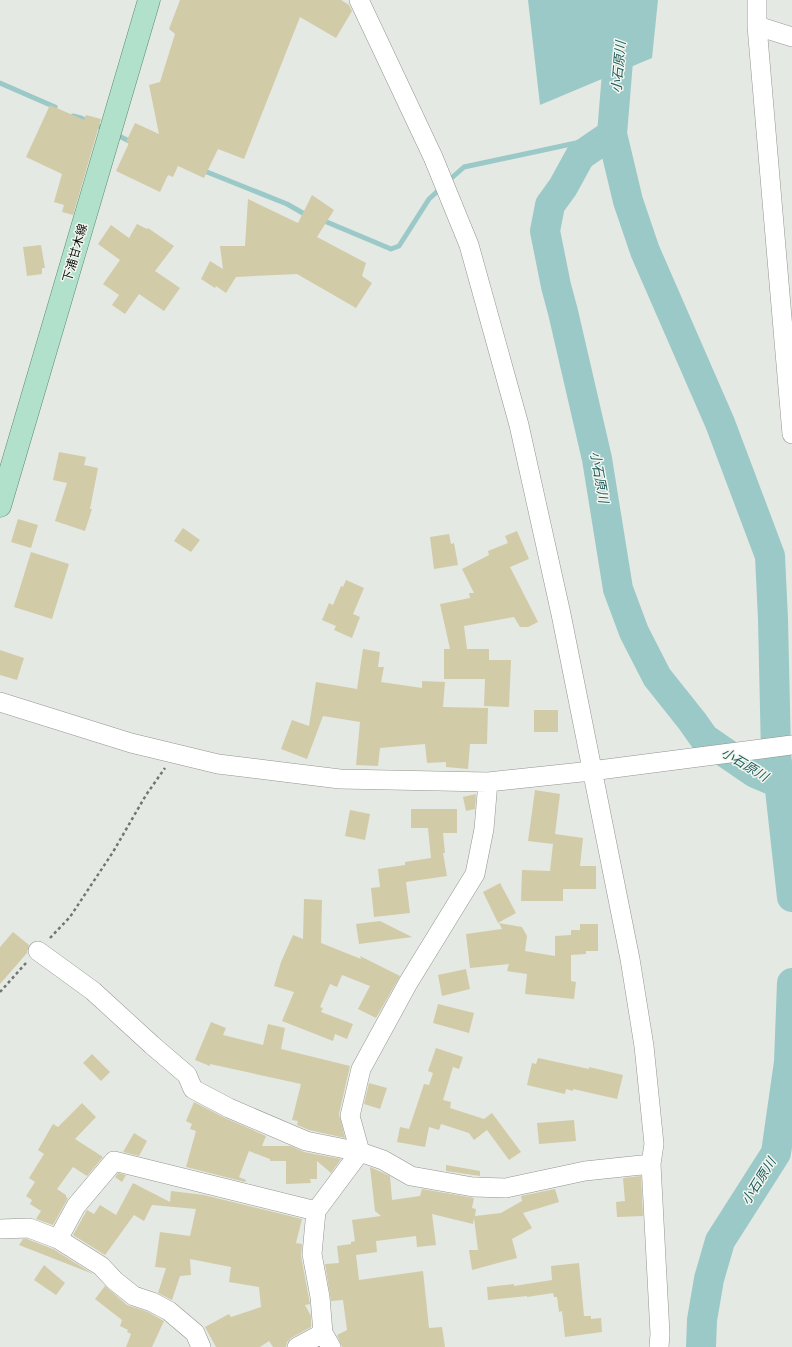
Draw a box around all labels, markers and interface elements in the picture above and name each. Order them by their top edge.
water label: 小石原川 [608,38,628,94]
street label: 下浦甘木線 [59,222,90,284]
water label: 小石原川 [588,450,613,506]
water label: 小石原川 [719,744,773,785]
water label: 小石原川 [737,1153,780,1207]

